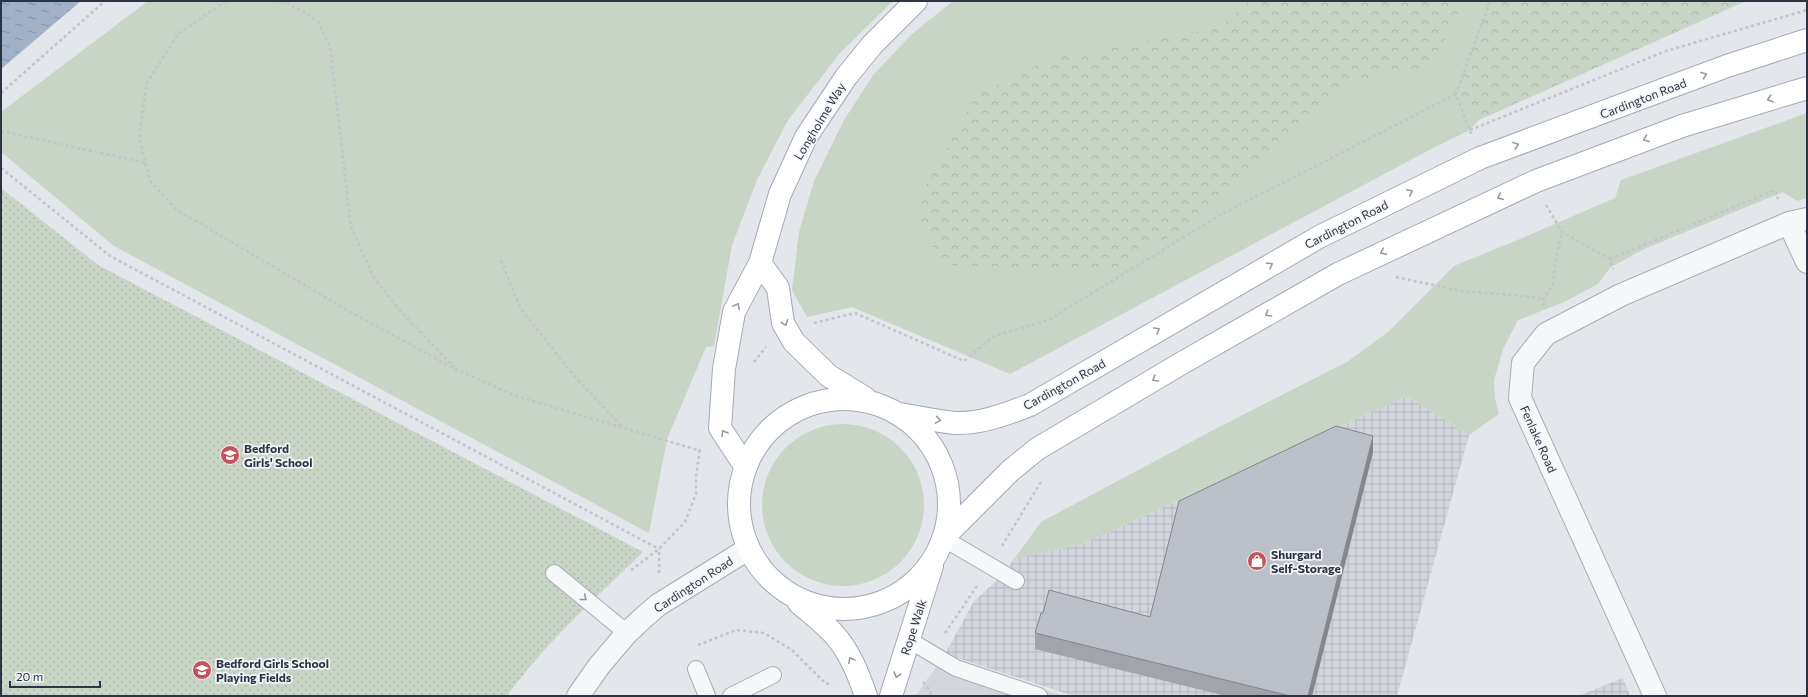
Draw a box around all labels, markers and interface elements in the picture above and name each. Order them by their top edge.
one-way arrow [1700,71,1707,79]
street label: Cardington Road [1598,75,1688,121]
street label: Longholme Way [790,80,848,162]
one-way arrow [1766,94,1773,103]
one-way arrow [1643,134,1650,143]
one-way arrow [1513,141,1520,149]
one-way arrow [1405,189,1413,197]
one-way arrow [1497,192,1504,200]
street label: Cardington Road [1302,197,1390,251]
one-way arrow [1379,247,1387,255]
one-way arrow [1266,263,1273,270]
one-way arrow [732,303,740,310]
one-way arrow [1265,309,1272,316]
one-way arrow [780,320,788,327]
one-way arrow [1153,327,1160,335]
street label: Cardington Road [1021,356,1108,412]
one-way arrow [1152,374,1159,381]
street label: Fenlake Road [1518,403,1560,475]
one-way arrow [935,415,941,424]
one-way arrow [721,430,729,437]
place label: Bedford Girls' School [244,441,312,469]
school or university icon: Bedford Girls' School [219,444,241,466]
place label: Shurgard Self-Storage [1271,547,1341,575]
shop icon: Shurgard Self-Storage [1246,550,1268,572]
street label: Cardington Road [651,553,735,615]
one-way arrow [579,593,586,600]
street label: Rope Walk [897,597,929,657]
place label: Bedford Girls School Playing Fields [216,656,329,684]
one-way arrow [848,657,856,664]
school or university icon: Bedford Girls School Playing Fields [191,659,213,681]
scale bar [10,663,100,689]
text: 20 m [16,669,43,683]
one-way arrow [893,671,902,678]

